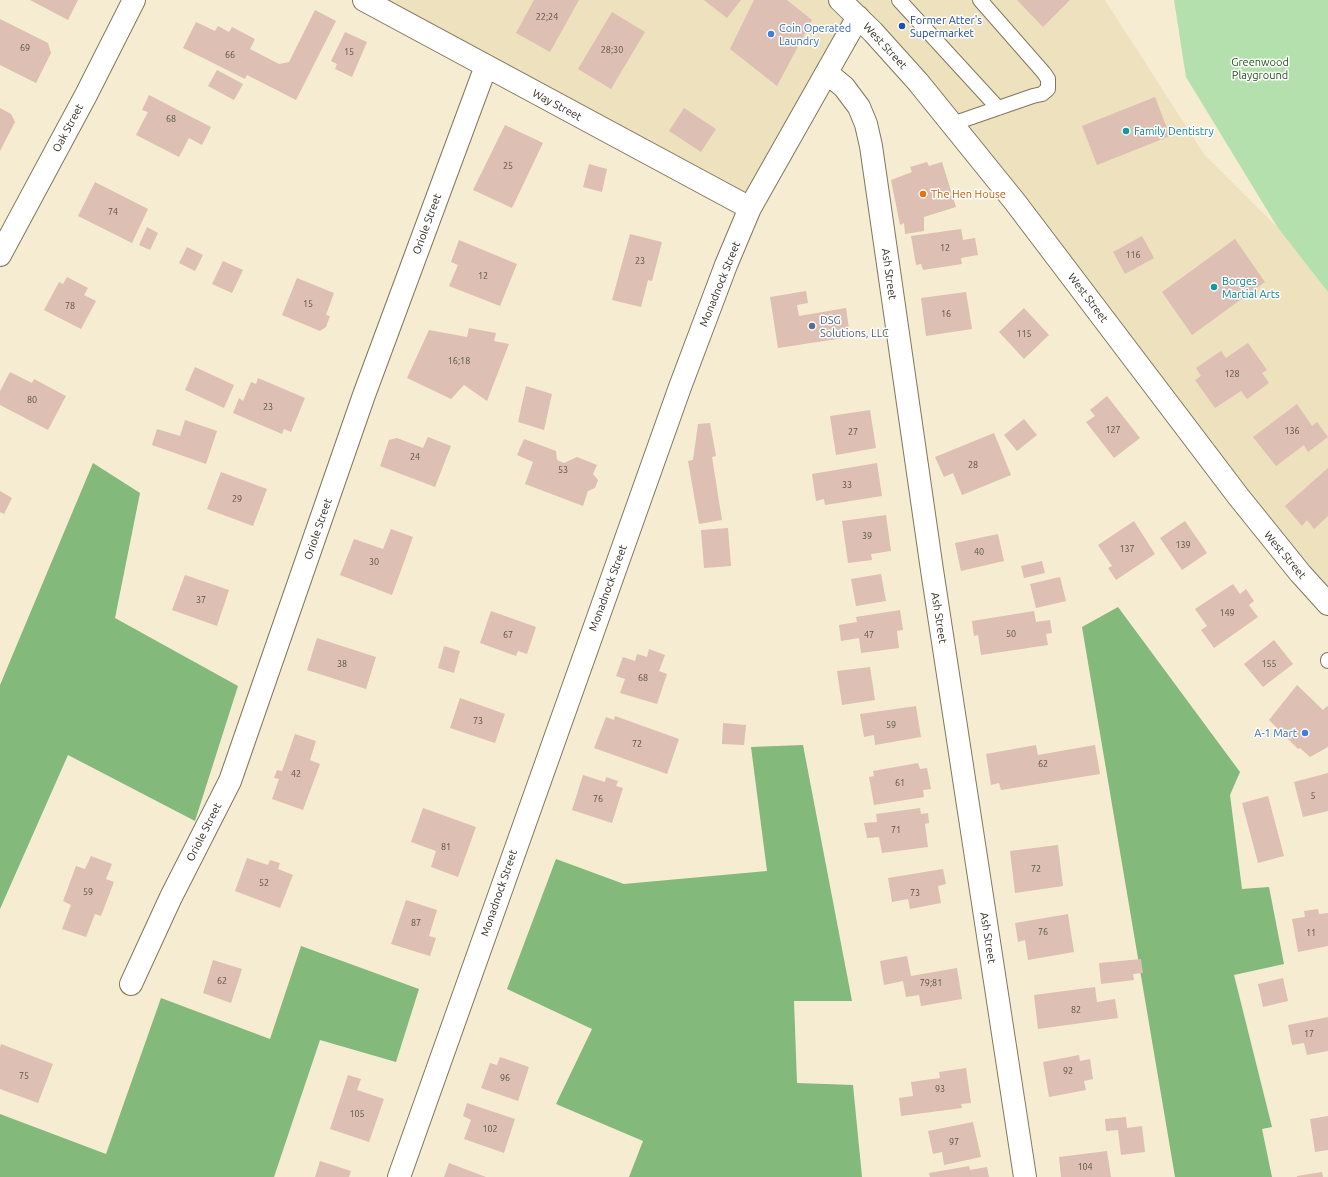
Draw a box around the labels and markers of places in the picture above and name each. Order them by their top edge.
place label: Former Atter's Supermarket [910,13,982,39]
place label: Coin Operated Laundry [779,21,851,47]
marker: Former Atter's Supermarket [897,21,907,31]
marker: Coin Operated Laundry [766,29,776,39]
place label: Family Dentistry [1134,124,1214,138]
marker: Family Dentistry [1121,126,1131,136]
place label: The Hen House [931,187,1006,201]
marker: The Hen House [918,189,928,199]
place label: Borges Martial Arts [1222,274,1280,300]
marker: Borges Martial Arts [1209,282,1219,292]
place label: DSG Solutions, LLC [820,313,889,339]
marker: DSG Solutions, LLC [807,321,817,331]
place label: A-1 Mart [1254,726,1297,740]
marker: A-1 Mart [1300,728,1310,738]

